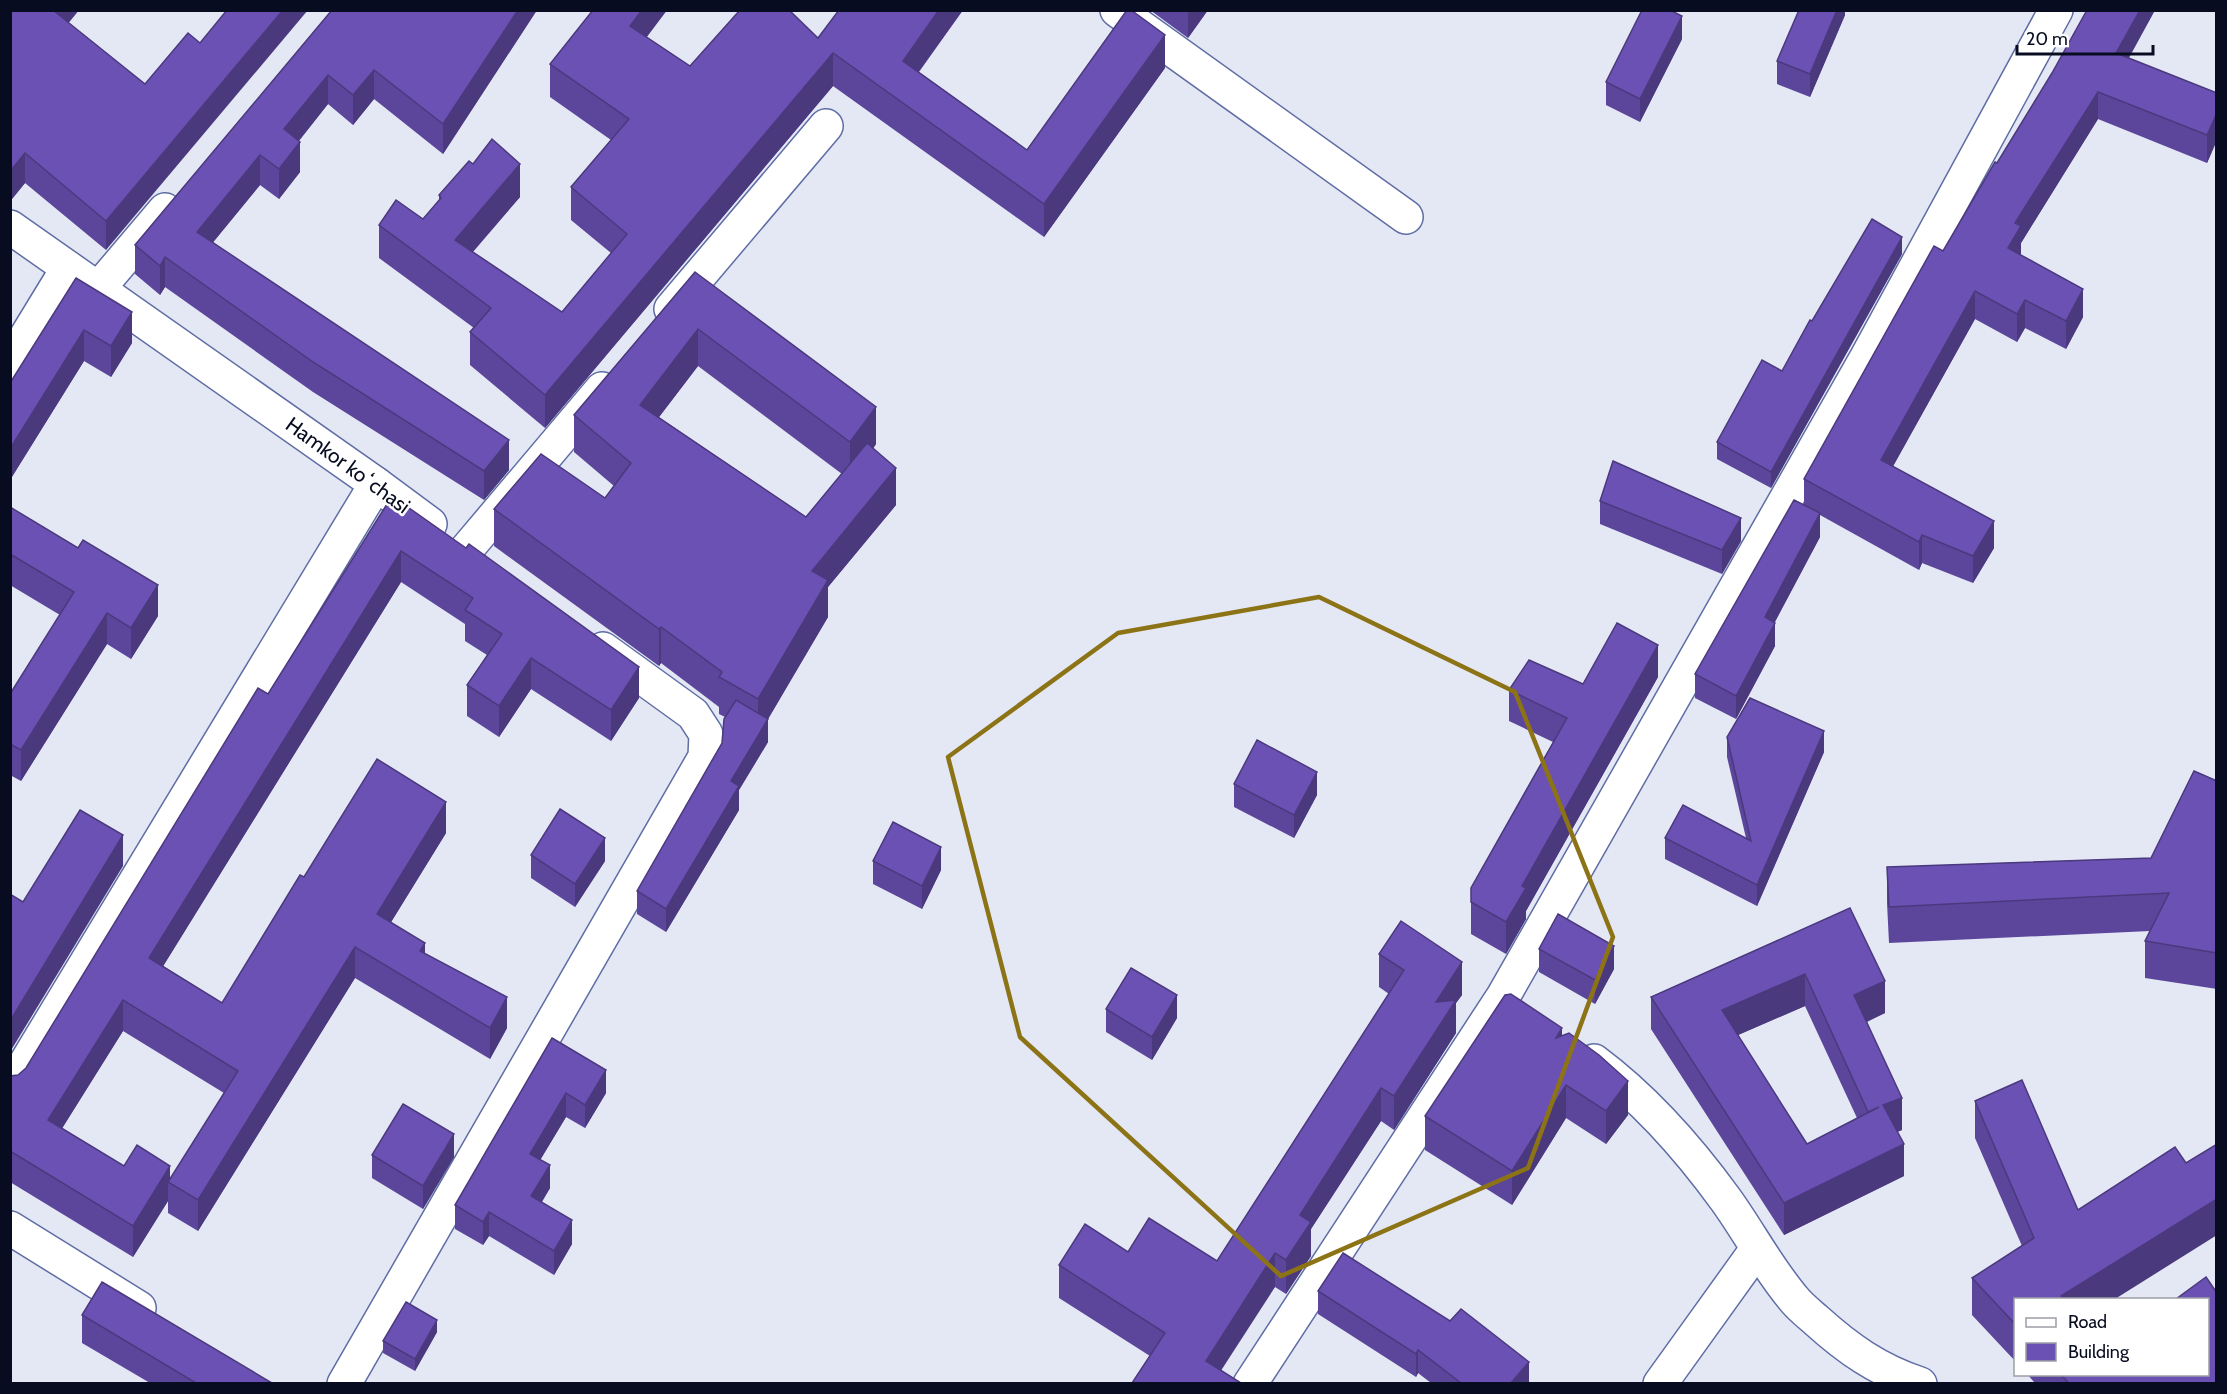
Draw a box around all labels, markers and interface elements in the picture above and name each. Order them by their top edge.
scale bar [2017,18,2154,56]
text: 20 m [2026,28,2068,50]
street label: Hamkor koʻchasi [281,412,415,518]
legend [2014,1298,2209,1376]
text: Road [2068,1311,2107,1333]
text: Building [2068,1341,2130,1363]

